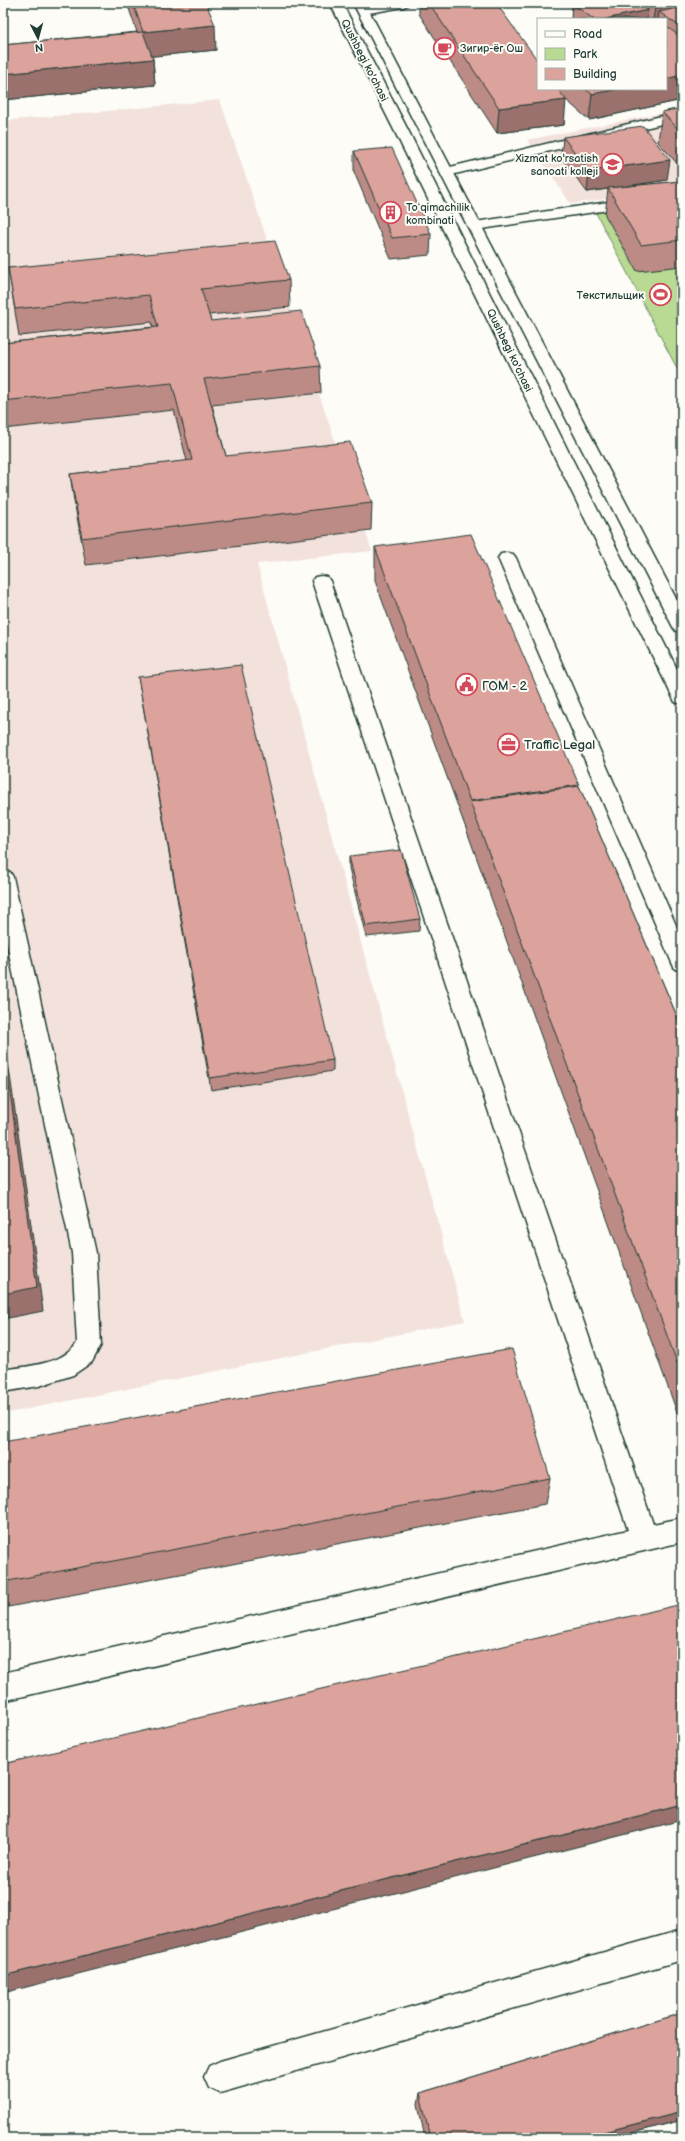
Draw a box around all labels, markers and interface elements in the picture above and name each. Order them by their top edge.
street label: Qushbegi ko'chasi [338,17,391,104]
north arrow [18,18,58,58]
legend [537,18,667,90]
text: Road [573,27,602,42]
cafe icon: Зигир-ёг Ош [431,35,457,61]
text: N [34,41,44,54]
place label: Зигир-ёг Ош [460,42,523,55]
text: Park [573,47,597,62]
text: Building [573,67,617,82]
school or university icon: Xizmat ko'rsatish sanoati kolleji [600,151,626,177]
place label: Xizmat ko'rsatish sanoati kolleji [514,152,598,178]
building icon: Toʻqimachilik kombinati [378,200,404,226]
place label: Toʻqimachilik kombinati [406,201,470,227]
sports icon: Текстильщик [647,282,673,308]
place label: Текстильщик [576,289,644,302]
street label: Qushbegi ko'chasi [484,307,535,394]
public building icon: ГОМ - 2 [454,672,480,698]
place label: ГОМ - 2 [482,678,527,694]
office icon: Traffic Legal [496,731,522,757]
place label: Traffic Legal [524,737,595,753]

